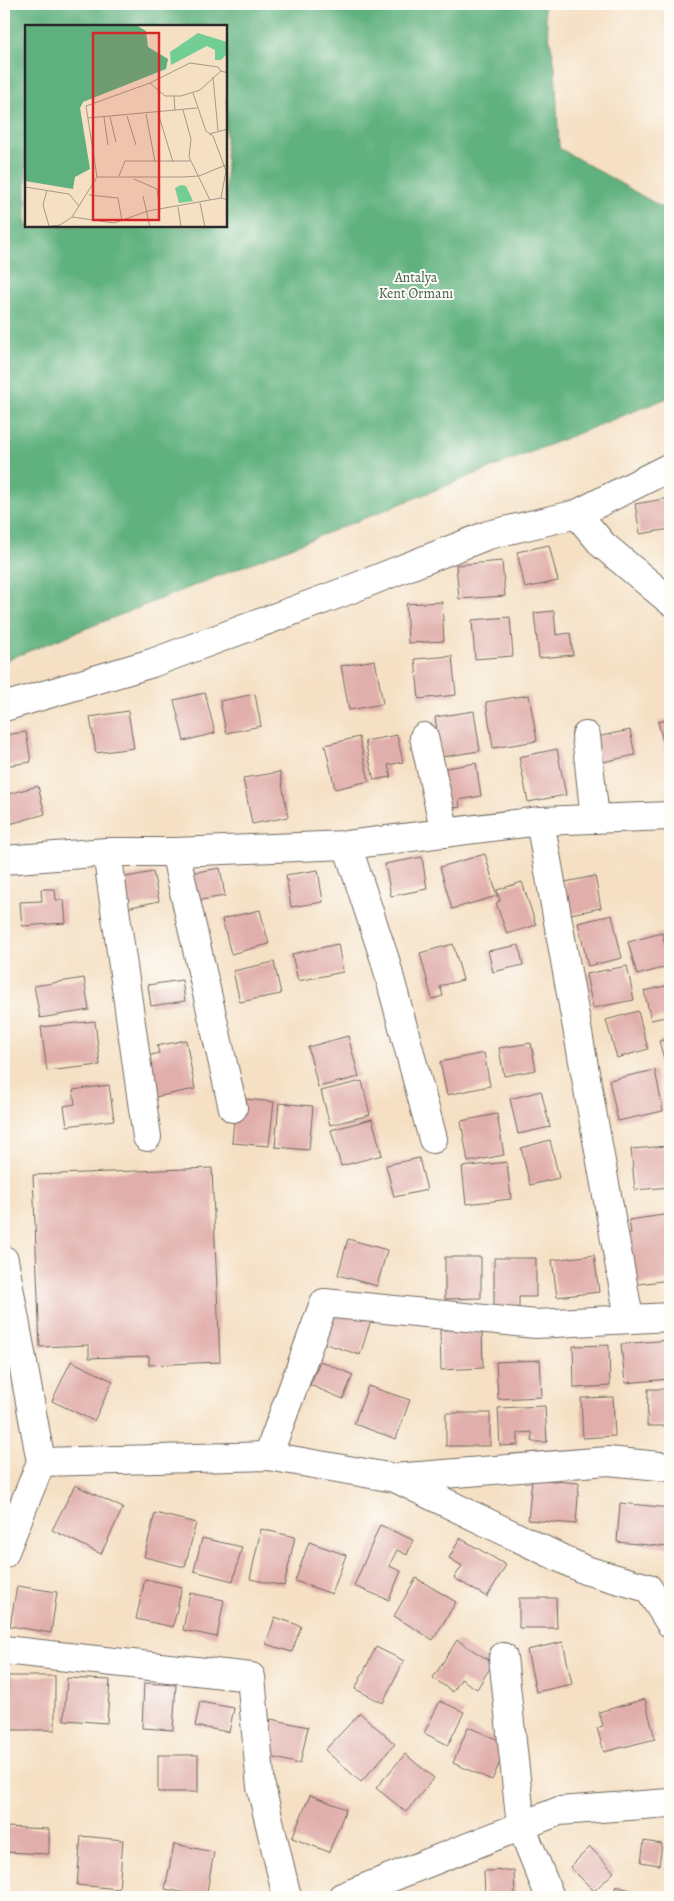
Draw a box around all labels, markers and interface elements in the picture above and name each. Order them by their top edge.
inset map [25,25,228,228]
park label: Antalya Kent Ormanı [379,268,453,303]

